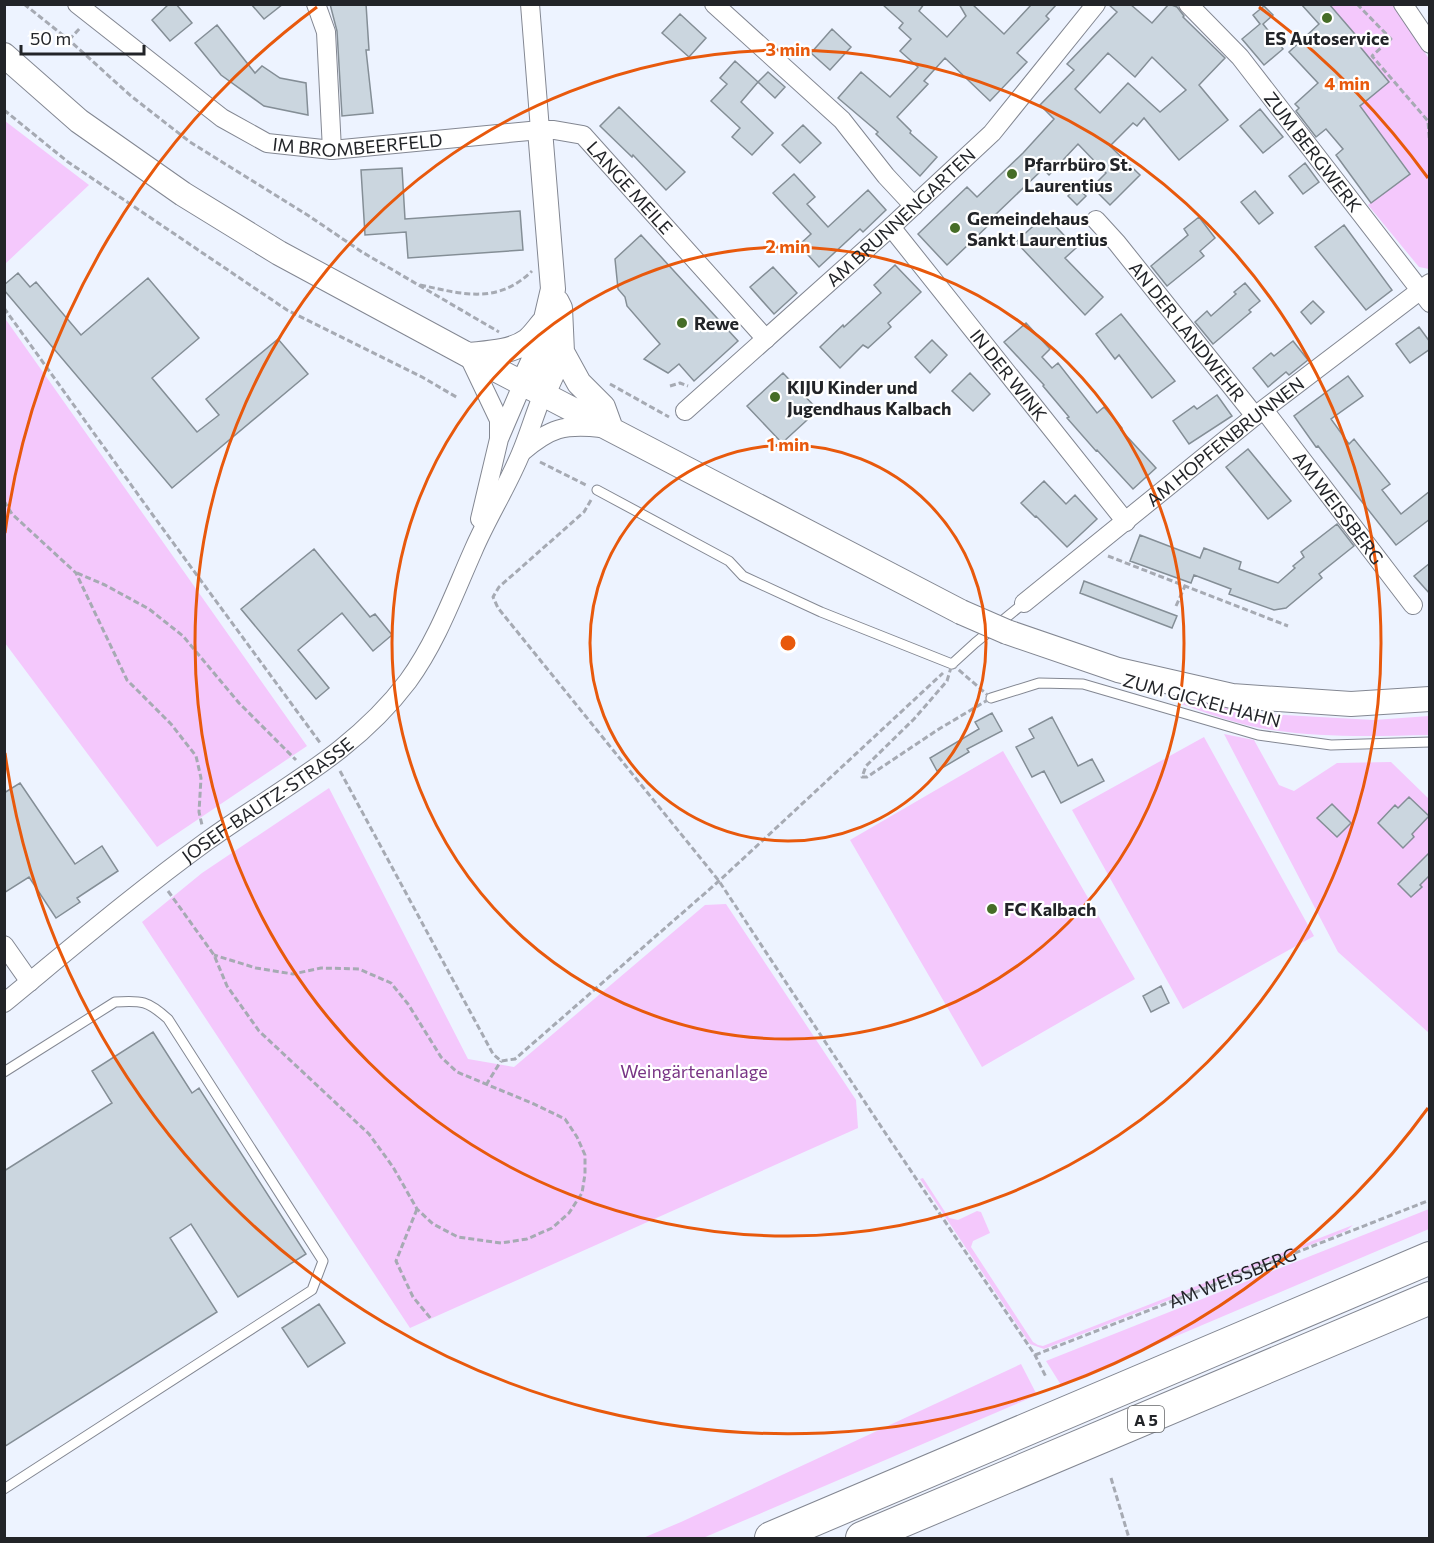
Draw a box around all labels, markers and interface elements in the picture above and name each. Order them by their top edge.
marker: ES Autoservice [1320,11,1334,25]
scale bar [21,18,144,56]
text: 50 m [30,27,71,49]
place label: ES Autoservice [1265,27,1389,49]
text: 3 min [765,38,811,60]
text: 4 min [1324,72,1370,94]
street label: ZUM BERGWERK [1260,87,1367,216]
street label: IM BROMBEERFELD [272,128,443,161]
street label: LANGE MEILE [582,136,677,238]
street label: AM BRUNNENGARTEN [822,143,980,291]
place label: Pfarrbüro St. Laurentius [1024,153,1133,196]
marker: Pfarrbüro St. Laurentius [1005,167,1019,181]
place label: Gemeindehaus Sankt Laurentius [967,207,1108,250]
marker: Gemeindehaus Sankt Laurentius [948,221,962,235]
text: 2 min [766,235,810,257]
street label: AN DER LANDWEHR [1125,257,1250,406]
place label: Rewe [694,312,739,334]
marker: Rewe [675,316,689,330]
street label: IN DER WINK [966,325,1052,425]
street label: AM HOPFENBRUNNEN [1142,372,1308,511]
place label: KIJU Kinder und Jugendhaus Kalbach [787,376,951,419]
marker: KIJU Kinder und Jugendhaus Kalbach [768,390,782,404]
text: 1 min [767,433,809,455]
street label: AM WEISSBERG [1289,447,1389,568]
centre of rings [778,633,798,653]
street label: ZUM GICKELHAHN [1121,668,1283,732]
street label: JOSEF-BAUTZ-STRASSE [177,732,358,867]
place label: FC Kalbach [1004,898,1096,920]
marker: FC Kalbach [985,902,999,916]
park label: Weingärtenanlage [620,1060,768,1082]
street label: AM WEISSBERG [1165,1243,1300,1313]
road number: A 5 [1128,1406,1164,1432]

